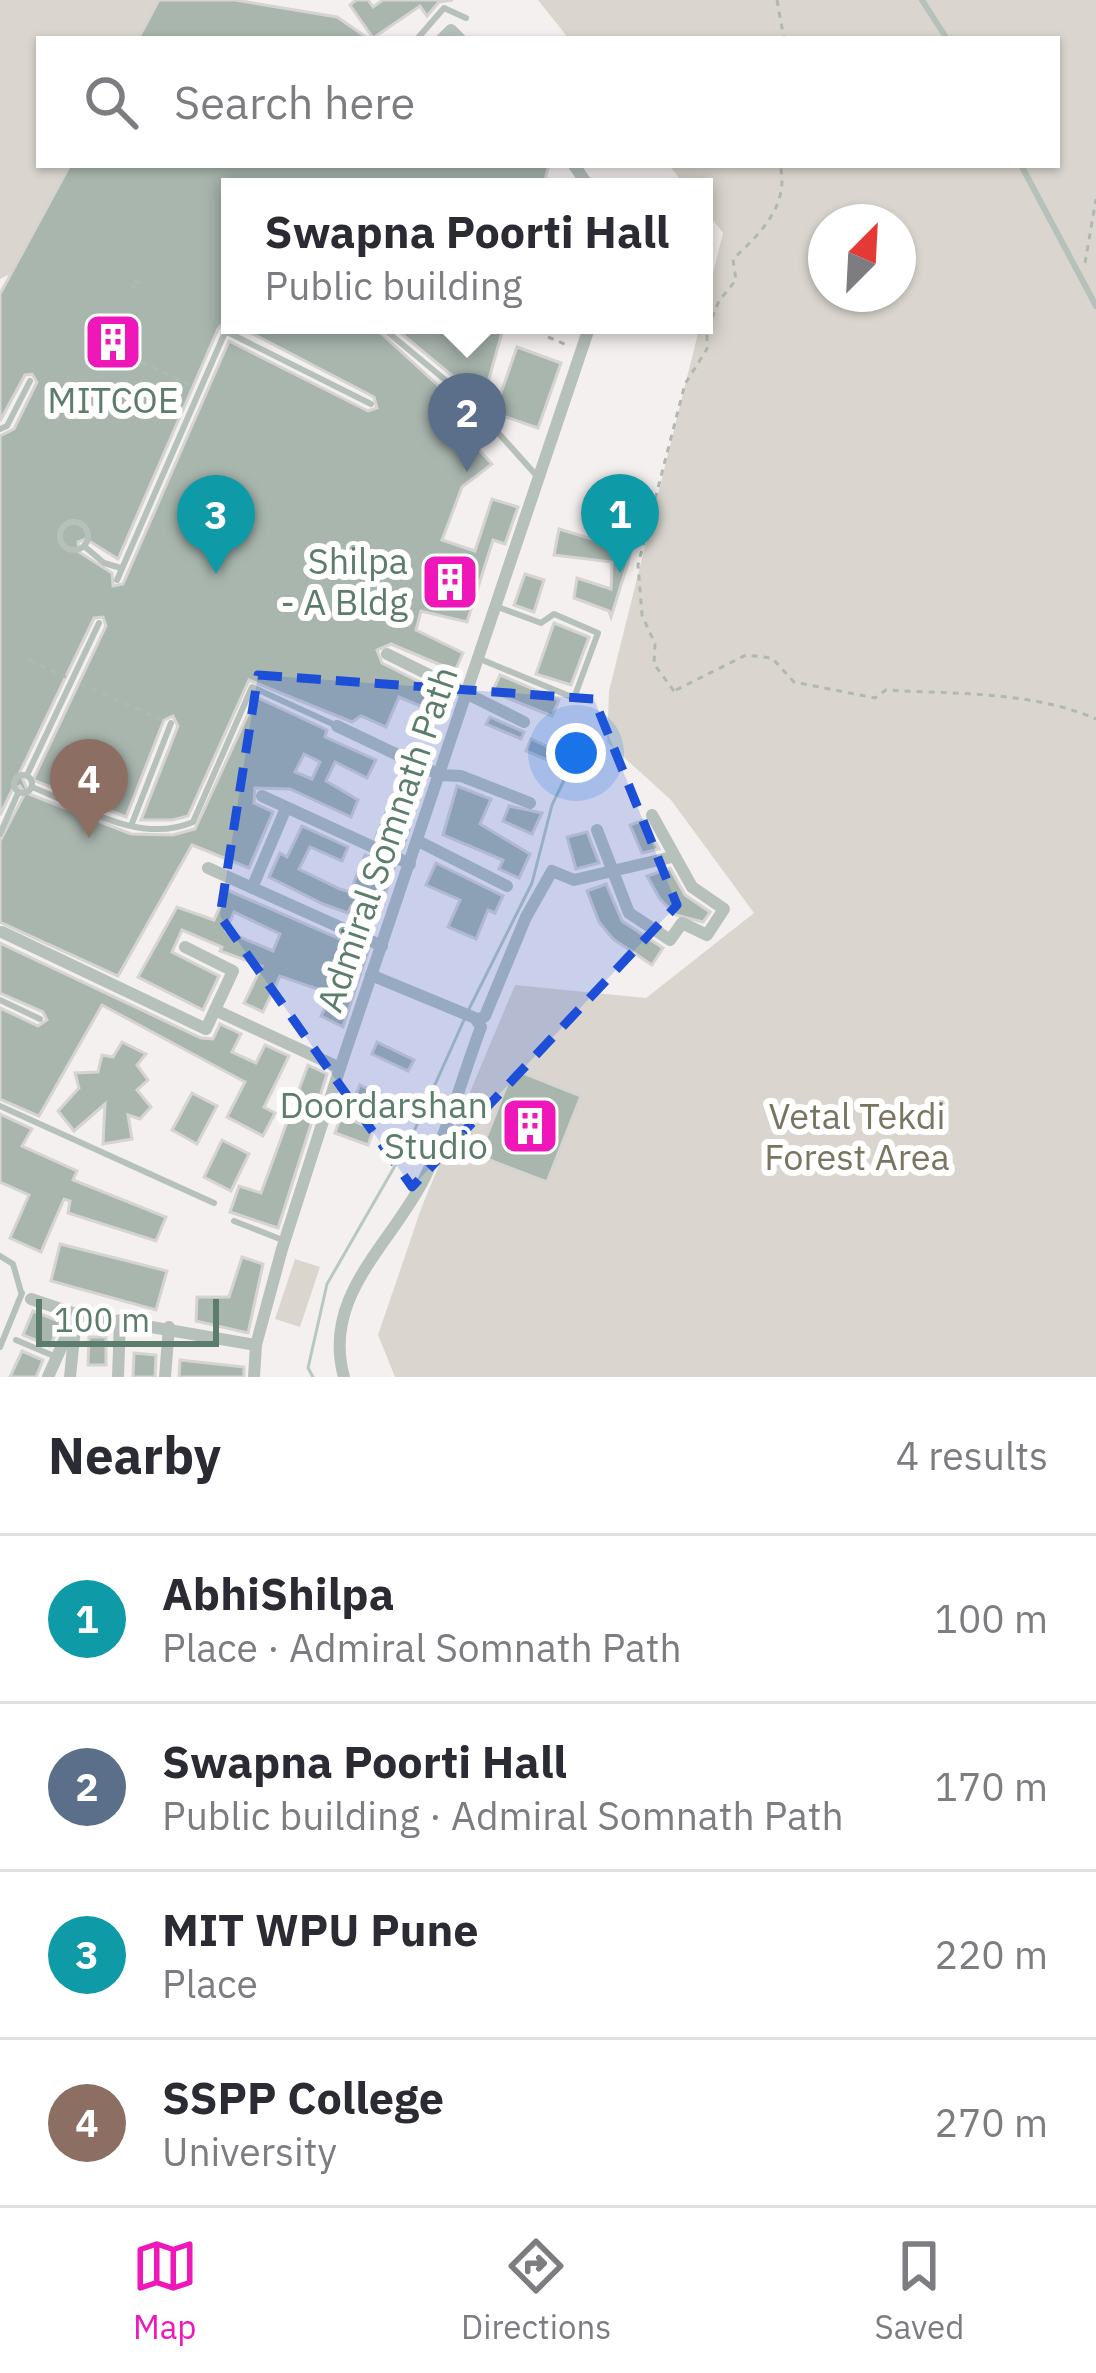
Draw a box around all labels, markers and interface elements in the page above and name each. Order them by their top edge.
search box [36,36,1060,168]
icon: search [78,69,144,135]
text: Search here [174,73,415,131]
popup [221,178,713,334]
text: Swapna Poorti Hall [265,202,669,260]
north arrow [808,204,916,312]
text: Public building [265,260,522,311]
building icon: MITCOE [82,311,144,373]
pin: 2 [428,373,506,472]
place label: MITCOE [47,376,179,423]
pin: 1 [581,474,659,573]
pin: 3 [177,475,255,574]
place label: Shilpa - A Bldg [280,537,408,625]
building icon: Shilpa - A Bldg [419,551,481,613]
street label: Admiral Somnath Path [305,660,468,1018]
your location [546,723,606,783]
pin: 4 [50,739,128,838]
place label: Doordarshan Studio [280,1081,488,1169]
park label: Vetal Tekdi Forest Area [764,1092,950,1180]
building icon: Doordarshan Studio [499,1095,561,1157]
scale bar [36,1293,219,1346]
text: 100 m [54,1298,150,1341]
text: Nearby [48,1422,221,1488]
text: 4 results [896,1430,1048,1481]
text: AbhiShilpa [162,1564,394,1622]
text: 1 [75,1593,99,1644]
text: 100 m [935,1593,1048,1644]
text: Place · Admiral Somnath Path [162,1622,682,1673]
text: Swapna Poorti Hall [162,1732,567,1790]
text: 2 [75,1761,99,1812]
text: 170 m [935,1761,1048,1812]
text: Public building · Admiral Somnath Path [162,1790,844,1841]
text: MIT WPU Pune [162,1900,479,1958]
text: 3 [75,1929,99,1980]
text: 220 m [935,1929,1048,1980]
text: Place [162,1958,258,2009]
text: SSPP College [162,2068,444,2126]
text: 4 [75,2097,99,2148]
text: 270 m [935,2097,1048,2148]
text: University [162,2126,337,2177]
tab: Map [132,2233,198,2348]
tab: Directions [461,2233,611,2348]
tab: Saved [875,2233,964,2348]

